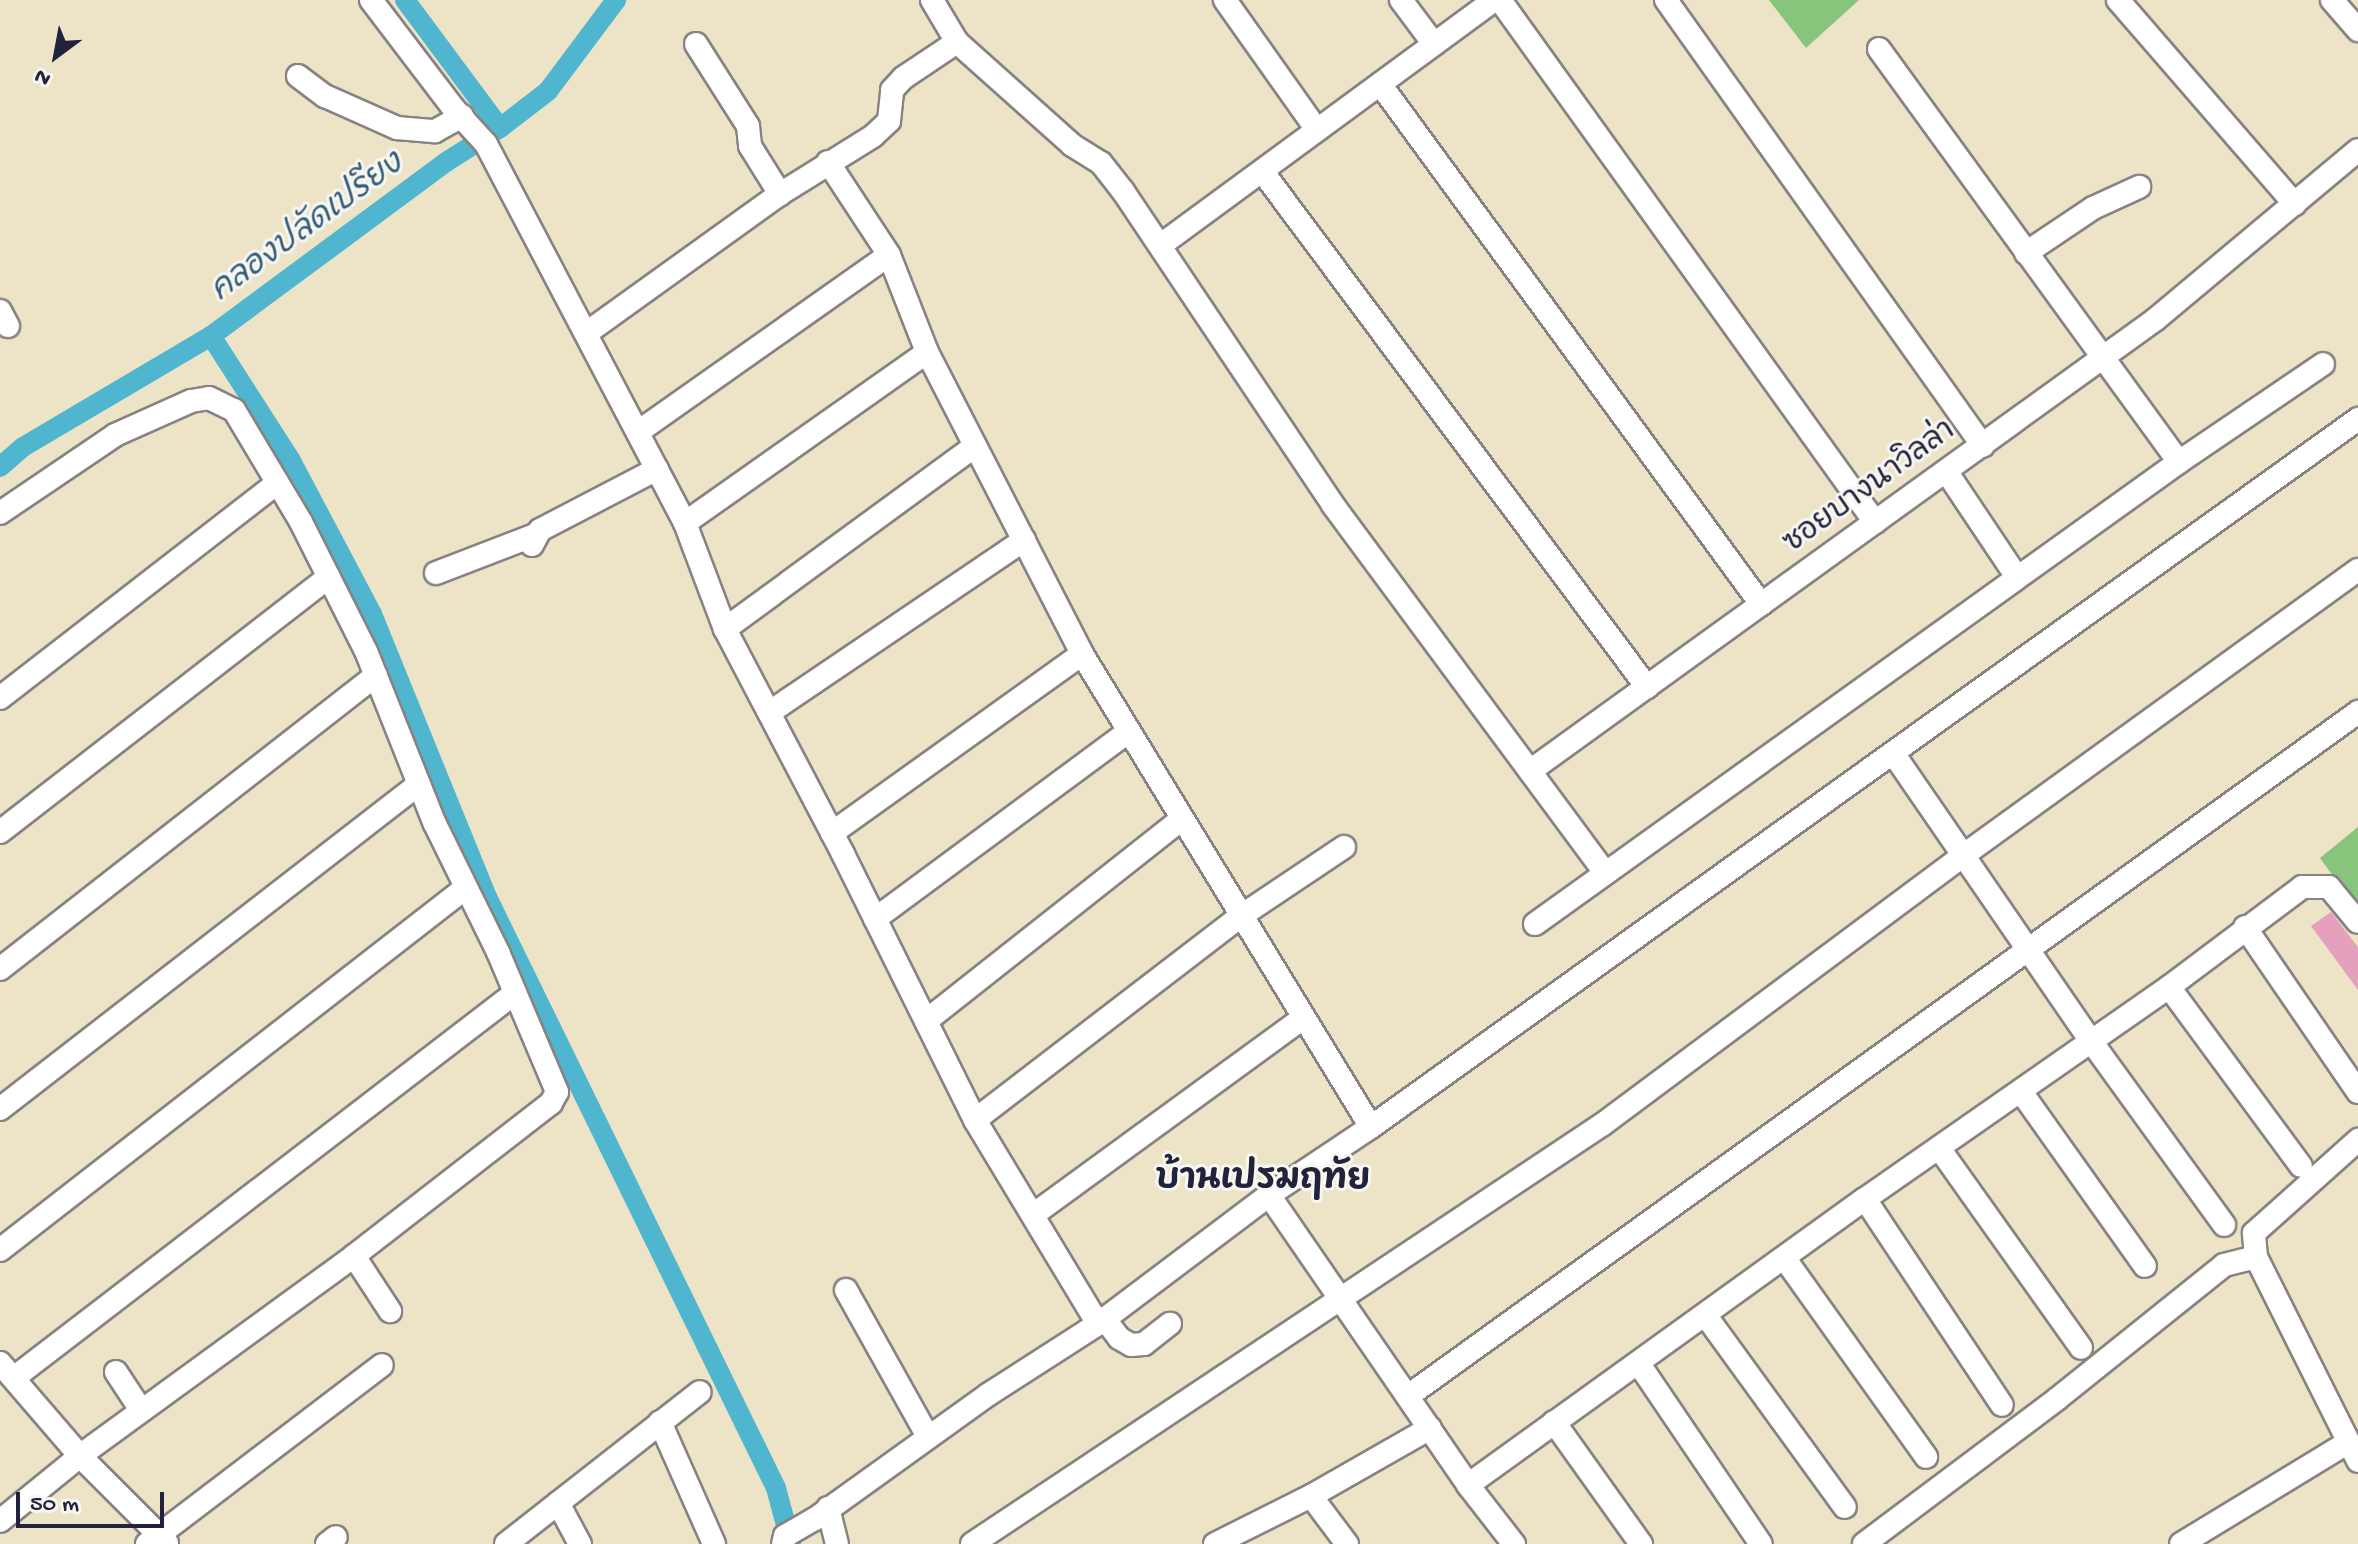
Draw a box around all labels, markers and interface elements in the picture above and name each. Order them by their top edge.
north arrow [16,16,96,96]
text: N [30,62,56,91]
water label: คลองปลัดเปรียง [204,146,412,312]
street label: ซอยบางนาวิลล่า [1778,415,1964,563]
district label: บ้านเปรมฤทัย [1156,1163,1370,1203]
scale bar [20,1476,168,1526]
text: 50 m [30,1491,79,1520]

